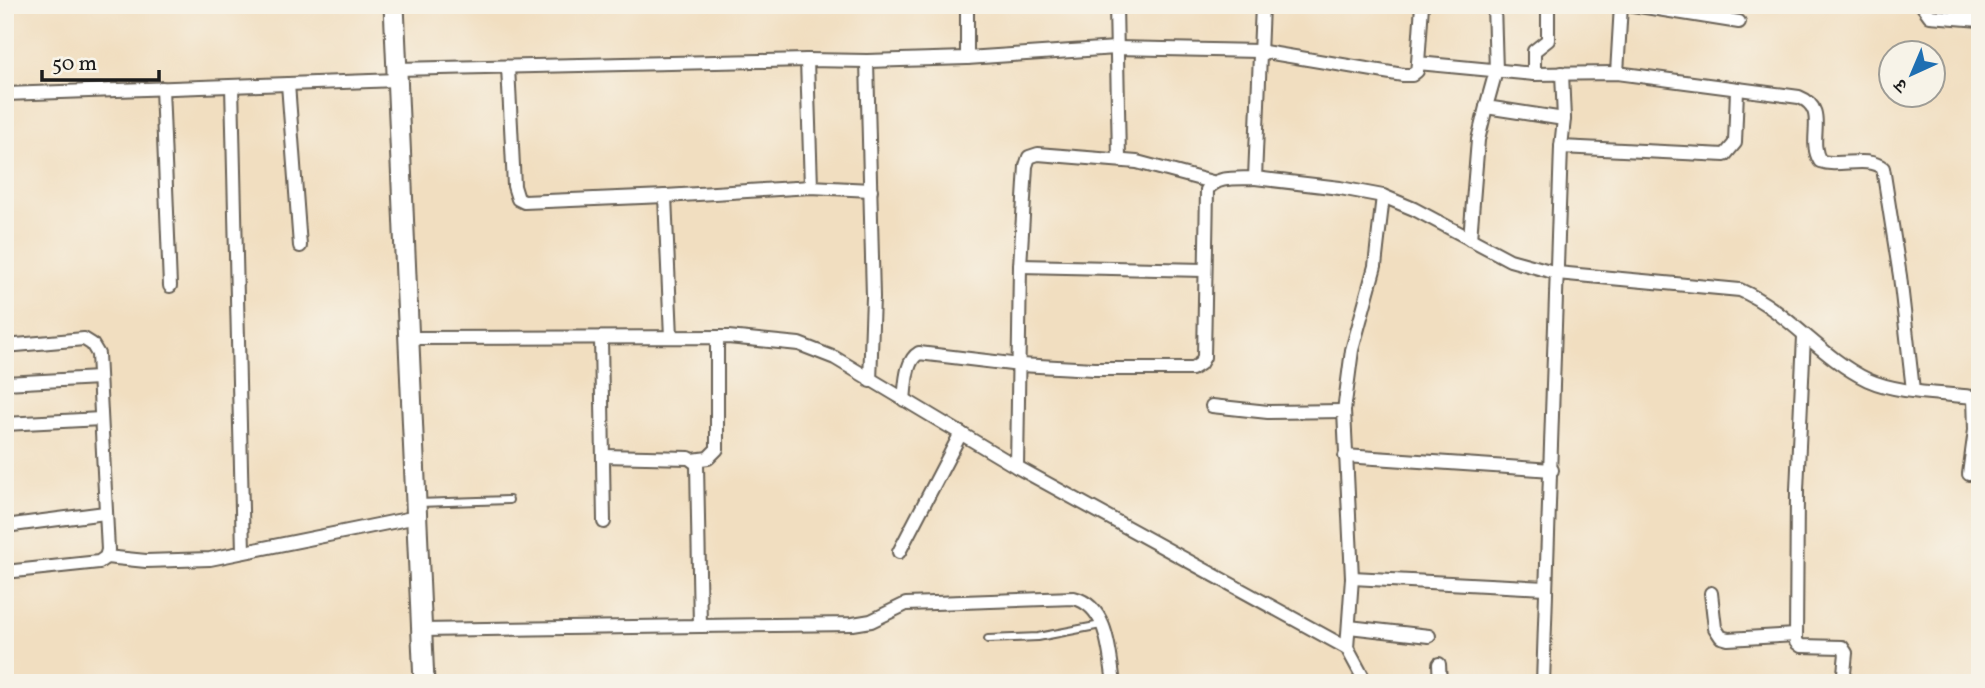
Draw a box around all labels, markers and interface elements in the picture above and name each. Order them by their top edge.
scale bar [42,38,159,82]
north arrow [1876,38,1946,108]
text: 50 m [52,50,97,79]
text: उ [1888,71,1916,99]

